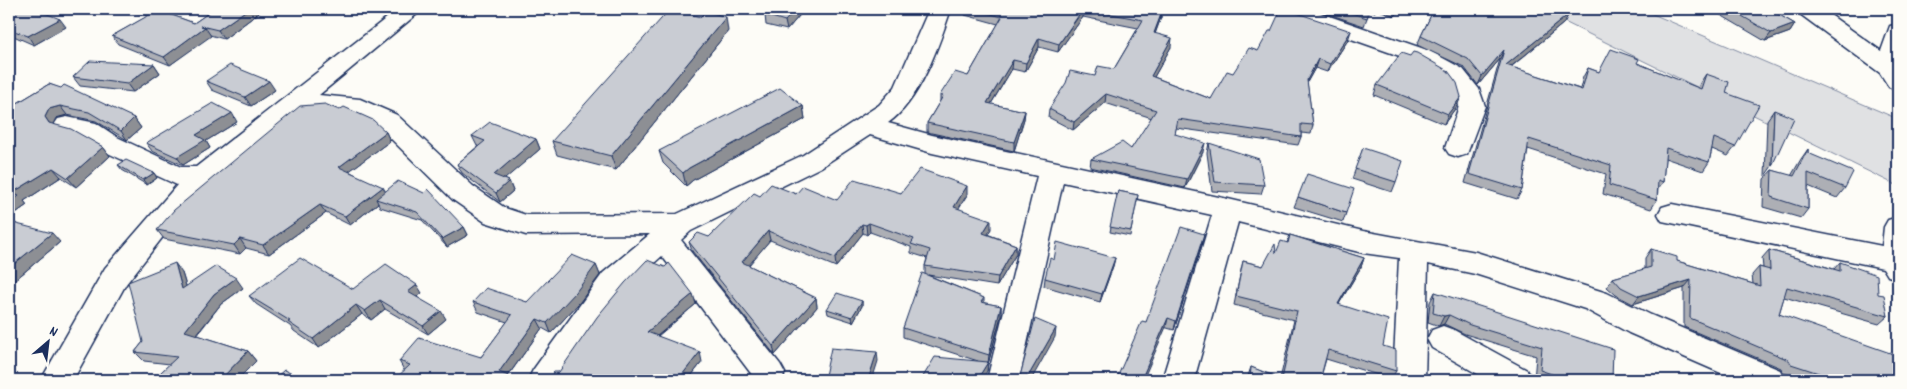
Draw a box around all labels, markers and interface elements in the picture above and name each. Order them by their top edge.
north arrow [22,316,72,366]
text: N [45,322,61,343]

